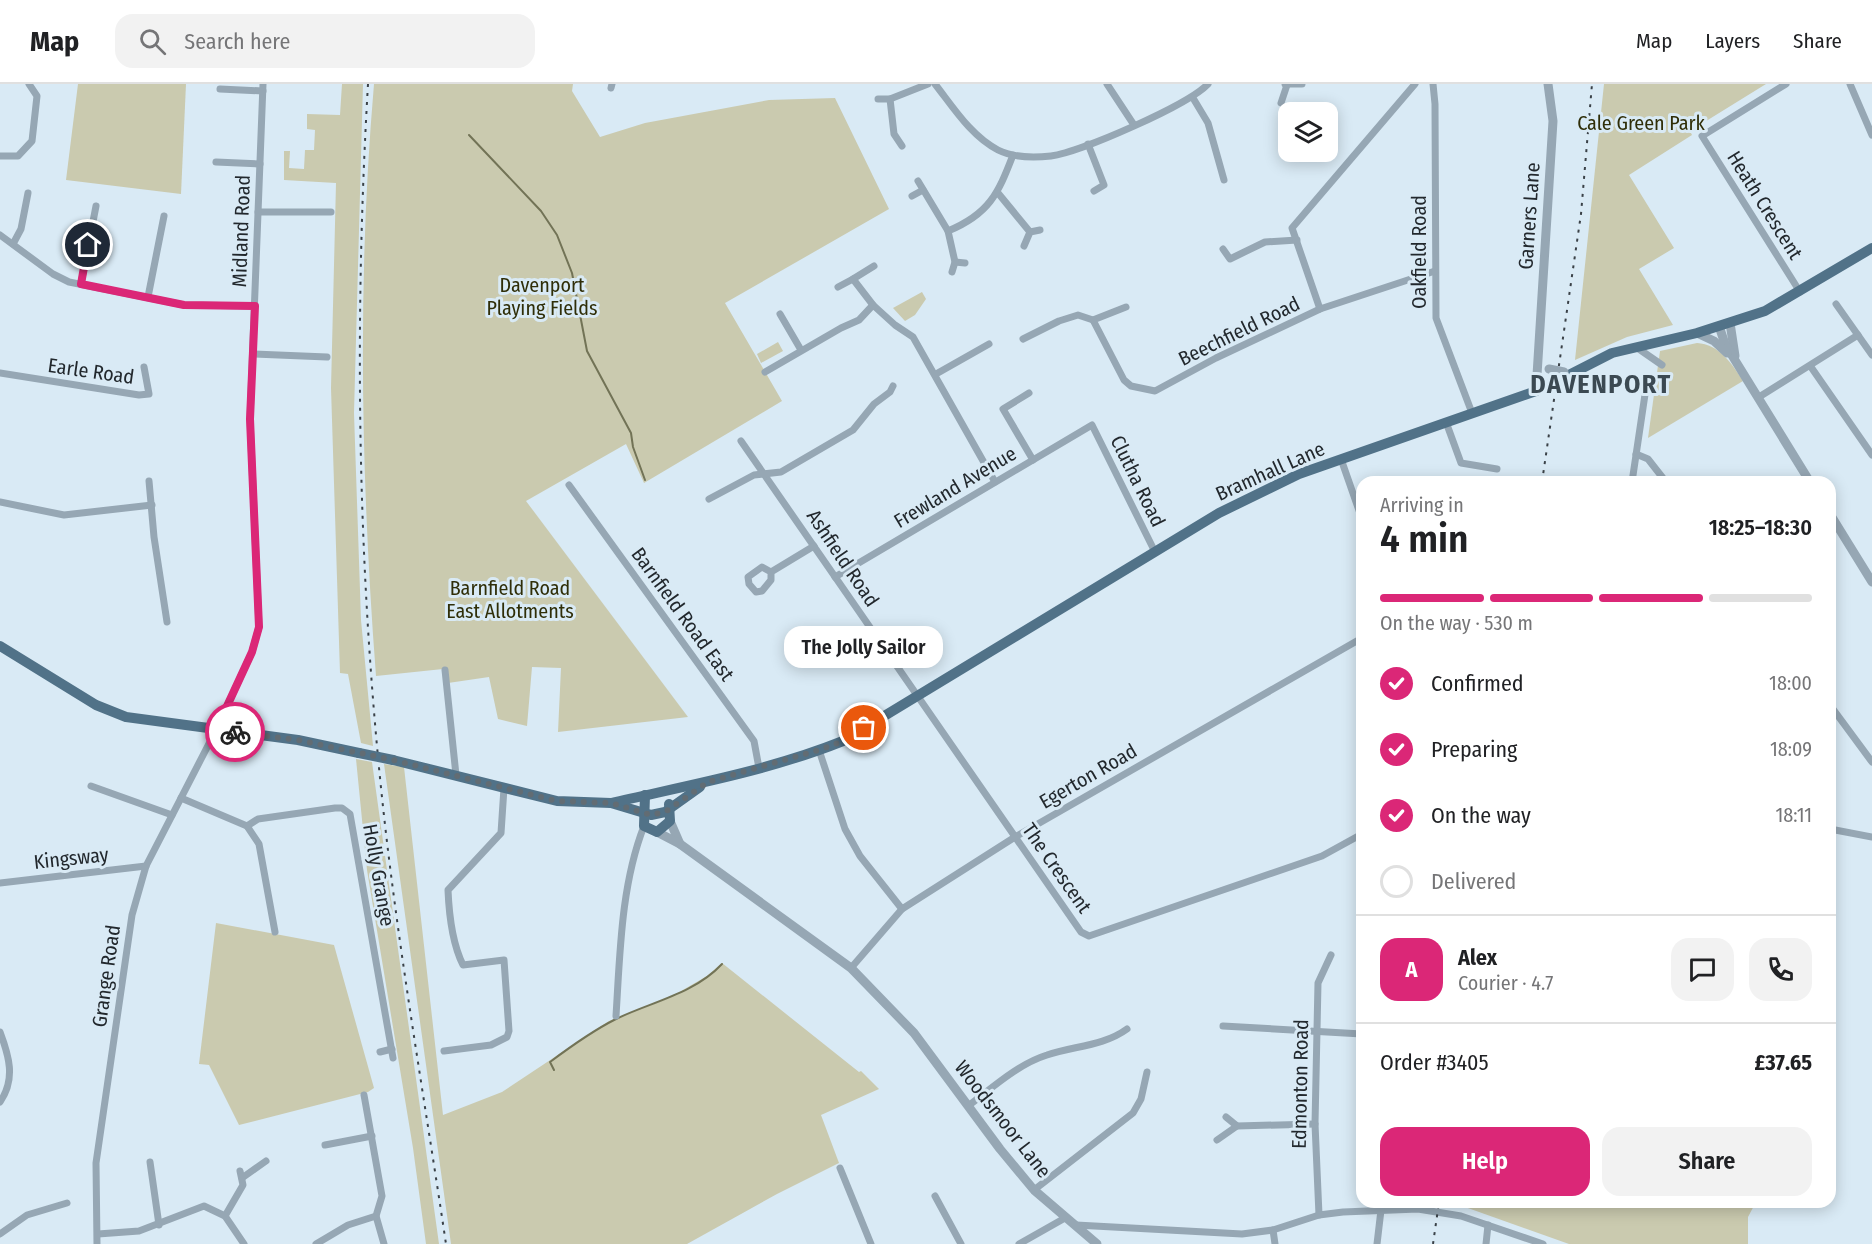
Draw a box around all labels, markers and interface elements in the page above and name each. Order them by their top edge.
search box [115,14,535,68]
text: Map [30,25,79,58]
icon: search [136,25,169,58]
text: Search here [184,28,290,55]
text: Map [1636,28,1672,54]
text: Layers [1705,28,1760,54]
text: Share [1793,28,1842,54]
map controls [1278,102,1338,162]
button: layers [1278,102,1338,162]
park label: Cale Green Park [1577,111,1706,135]
street label: Heath Crescent [1722,146,1808,264]
street label: Garners Lane [1513,162,1545,270]
street label: Midland Road [227,174,255,288]
street label: Oakfield Road [1407,195,1431,309]
pin [62,219,113,270]
icon: home [71,228,104,261]
park label: Davenport Playing Fields [486,273,598,320]
street label: Beechfield Road [1174,291,1304,371]
street label: Earle Road [46,353,136,389]
district label: DAVENPORT [1530,369,1672,400]
street label: Clutha Road [1106,431,1170,531]
street label: Bramhall Lane [1212,436,1328,506]
street label: Frewland Avenue [889,441,1021,533]
text: Arriving in [1380,493,1464,517]
street label: Ashfield Road [802,505,884,611]
text: 18:25–18:30 [1709,514,1812,541]
text: 4 min [1380,516,1469,562]
street label: Barnfield Road East [626,543,740,686]
park label: Barnfield Road East Allotments [446,576,574,623]
text: On the way · 530 m [1380,611,1533,635]
callout: The Jolly Sailor [784,626,944,668]
text: The Jolly Sailor [802,635,925,659]
icon: check [1380,667,1413,700]
text: Confirmed [1431,670,1524,697]
text: 18:00 [1769,671,1812,695]
courier [205,702,265,762]
pin [838,702,889,753]
icon: bag [847,711,880,744]
icon: bike [219,716,252,749]
icon: check [1380,733,1413,766]
text: Preparing [1431,736,1517,763]
text: 18:09 [1770,737,1812,761]
street label: Egerton Road [1035,739,1141,813]
icon: check [1380,799,1413,832]
text: On the way [1431,802,1531,829]
text: 18:11 [1775,803,1812,827]
street label: The Crescent [1017,818,1097,918]
street label: Holly Grange [358,822,400,928]
street label: Kingsway [32,842,110,874]
text: Delivered [1431,868,1516,895]
street label: Grange Road [87,923,125,1029]
button: chat [1671,938,1734,1001]
button: phone [1749,938,1812,1001]
text: Alex [1458,944,1497,971]
text: A [1406,956,1417,983]
text: Courier · 4.7 [1458,971,1553,995]
street label: Edmonton Road [1287,1019,1313,1149]
text: Order #3405 [1380,1049,1489,1076]
text: £37.65 [1755,1049,1812,1076]
street label: Woodsmoor Lane [950,1056,1056,1182]
button: Help [1380,1127,1590,1196]
button: Share [1602,1127,1812,1196]

